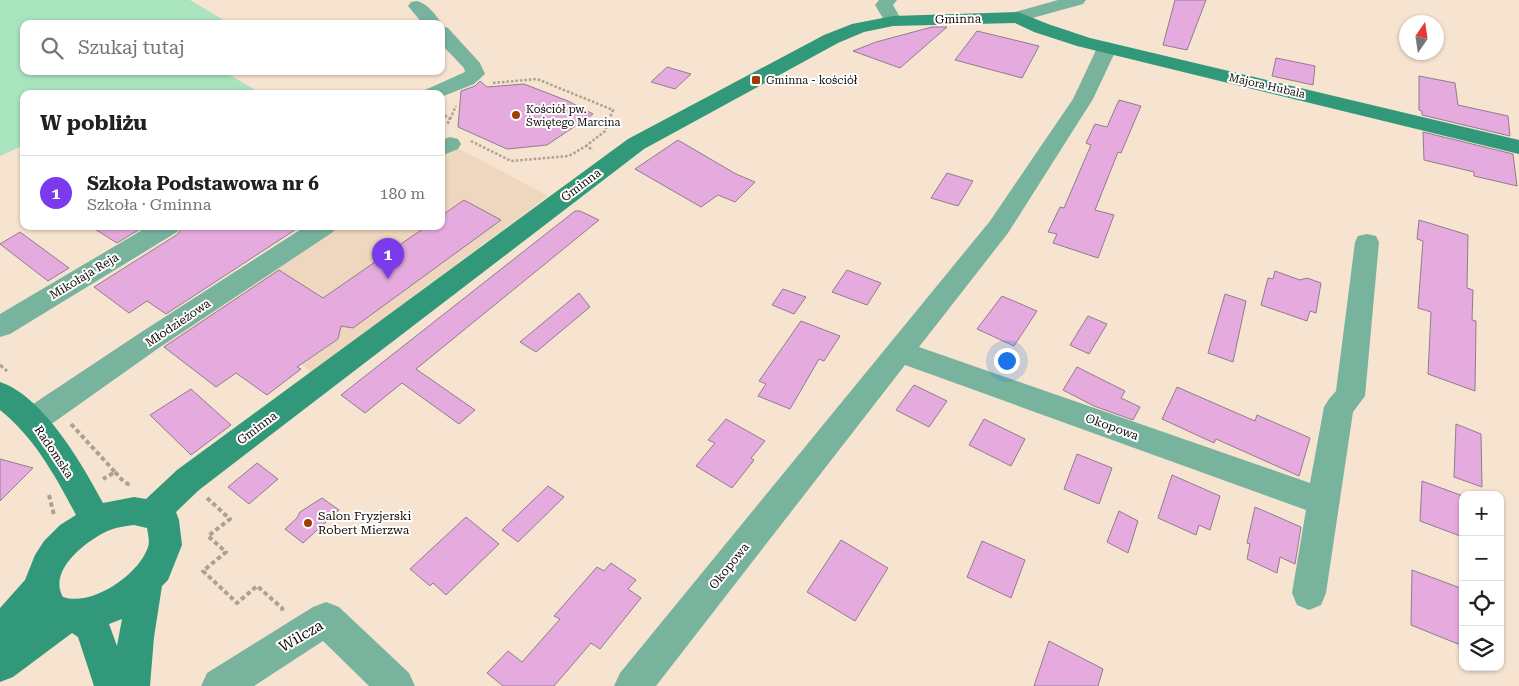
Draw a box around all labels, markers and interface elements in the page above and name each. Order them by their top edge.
street label: Gminna [935,12,982,26]
north arrow [1399,15,1444,60]
search box [20,20,445,75]
icon: search [38,34,66,62]
text: Szukaj tutaj [78,36,185,59]
street label: Majora Hubala [1228,71,1306,101]
marker: Gminna - kościół [750,74,762,86]
place label: Gminna - kościół [766,74,858,87]
place label: Kościół pw. Świętego Marcina [526,103,621,129]
marker: Kościół pw. Świętego Marcina [510,109,522,121]
text: W pobliżu [40,111,147,135]
street label: Gminna [558,165,604,204]
text: Szkoła Podstawowa nr 6 [87,172,319,195]
text: 1 [52,184,60,203]
text: 180 m [379,184,425,203]
text: Szkoła · Gminna [87,195,211,214]
pin: 1 [372,238,404,279]
street label: Mikołaja Reja [47,250,121,302]
street label: Młodzieżowa [143,296,214,350]
your location [994,348,1020,374]
street label: Gminna [234,408,280,447]
street label: Okopowa [1084,411,1141,443]
street label: Radomska [31,423,77,481]
map controls [1459,491,1504,671]
button: + [1459,491,1504,536]
place label: Salon Fryzjerski Robert Mierzwa [318,509,411,537]
marker: Salon Fryzjerski Robert Mierzwa [302,517,314,529]
button: − [1459,536,1504,581]
street label: Okopowa [706,540,752,592]
button: locate [1459,581,1504,626]
street label: Wilcza [276,616,326,656]
button: layers [1459,626,1504,671]

